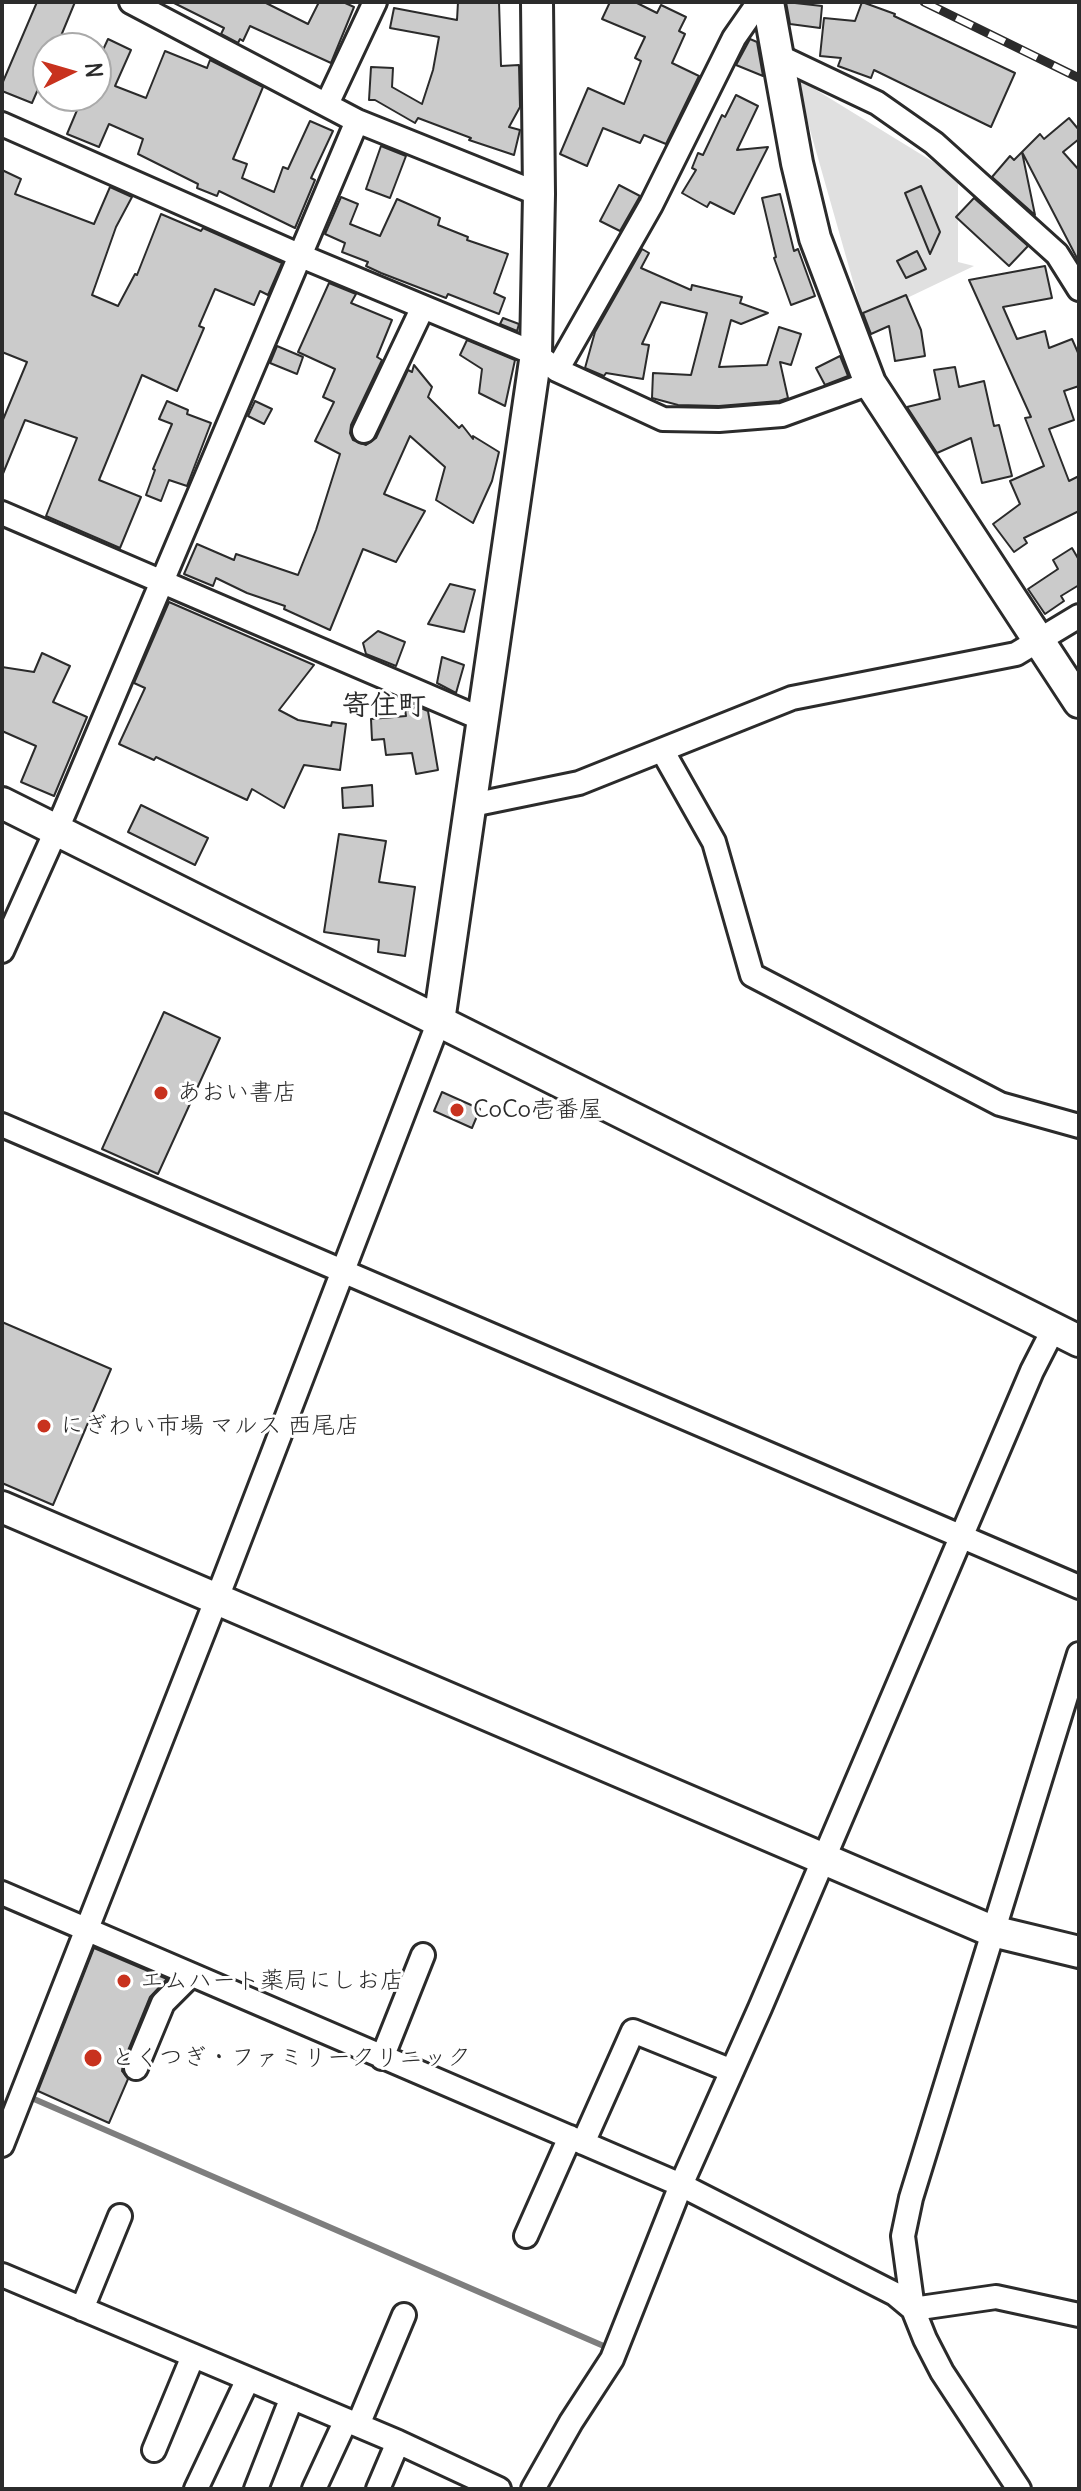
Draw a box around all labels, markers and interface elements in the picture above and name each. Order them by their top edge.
north arrow [32,32,112,112]
text: N [79,61,109,79]
district label: 寄住町 [342,689,426,723]
place label: あおい書店 [177,1079,297,1107]
marker: あおい書店 [152,1084,170,1102]
place label: CoCo壱番屋 [473,1096,603,1124]
marker: CoCo壱番屋 [448,1101,466,1119]
place label: にぎわい市場 マルス 西尾店 [60,1412,359,1440]
marker: にぎわい市場 マルス 西尾店 [35,1417,53,1435]
place label: エムハート薬局にしお店 [140,1967,404,1995]
marker: エムハート薬局にしお店 [115,1972,133,1990]
place label: とくつぎ・ファミリークリニック [111,2044,471,2072]
marker: とくつぎ・ファミリークリニック [82,2047,104,2069]

